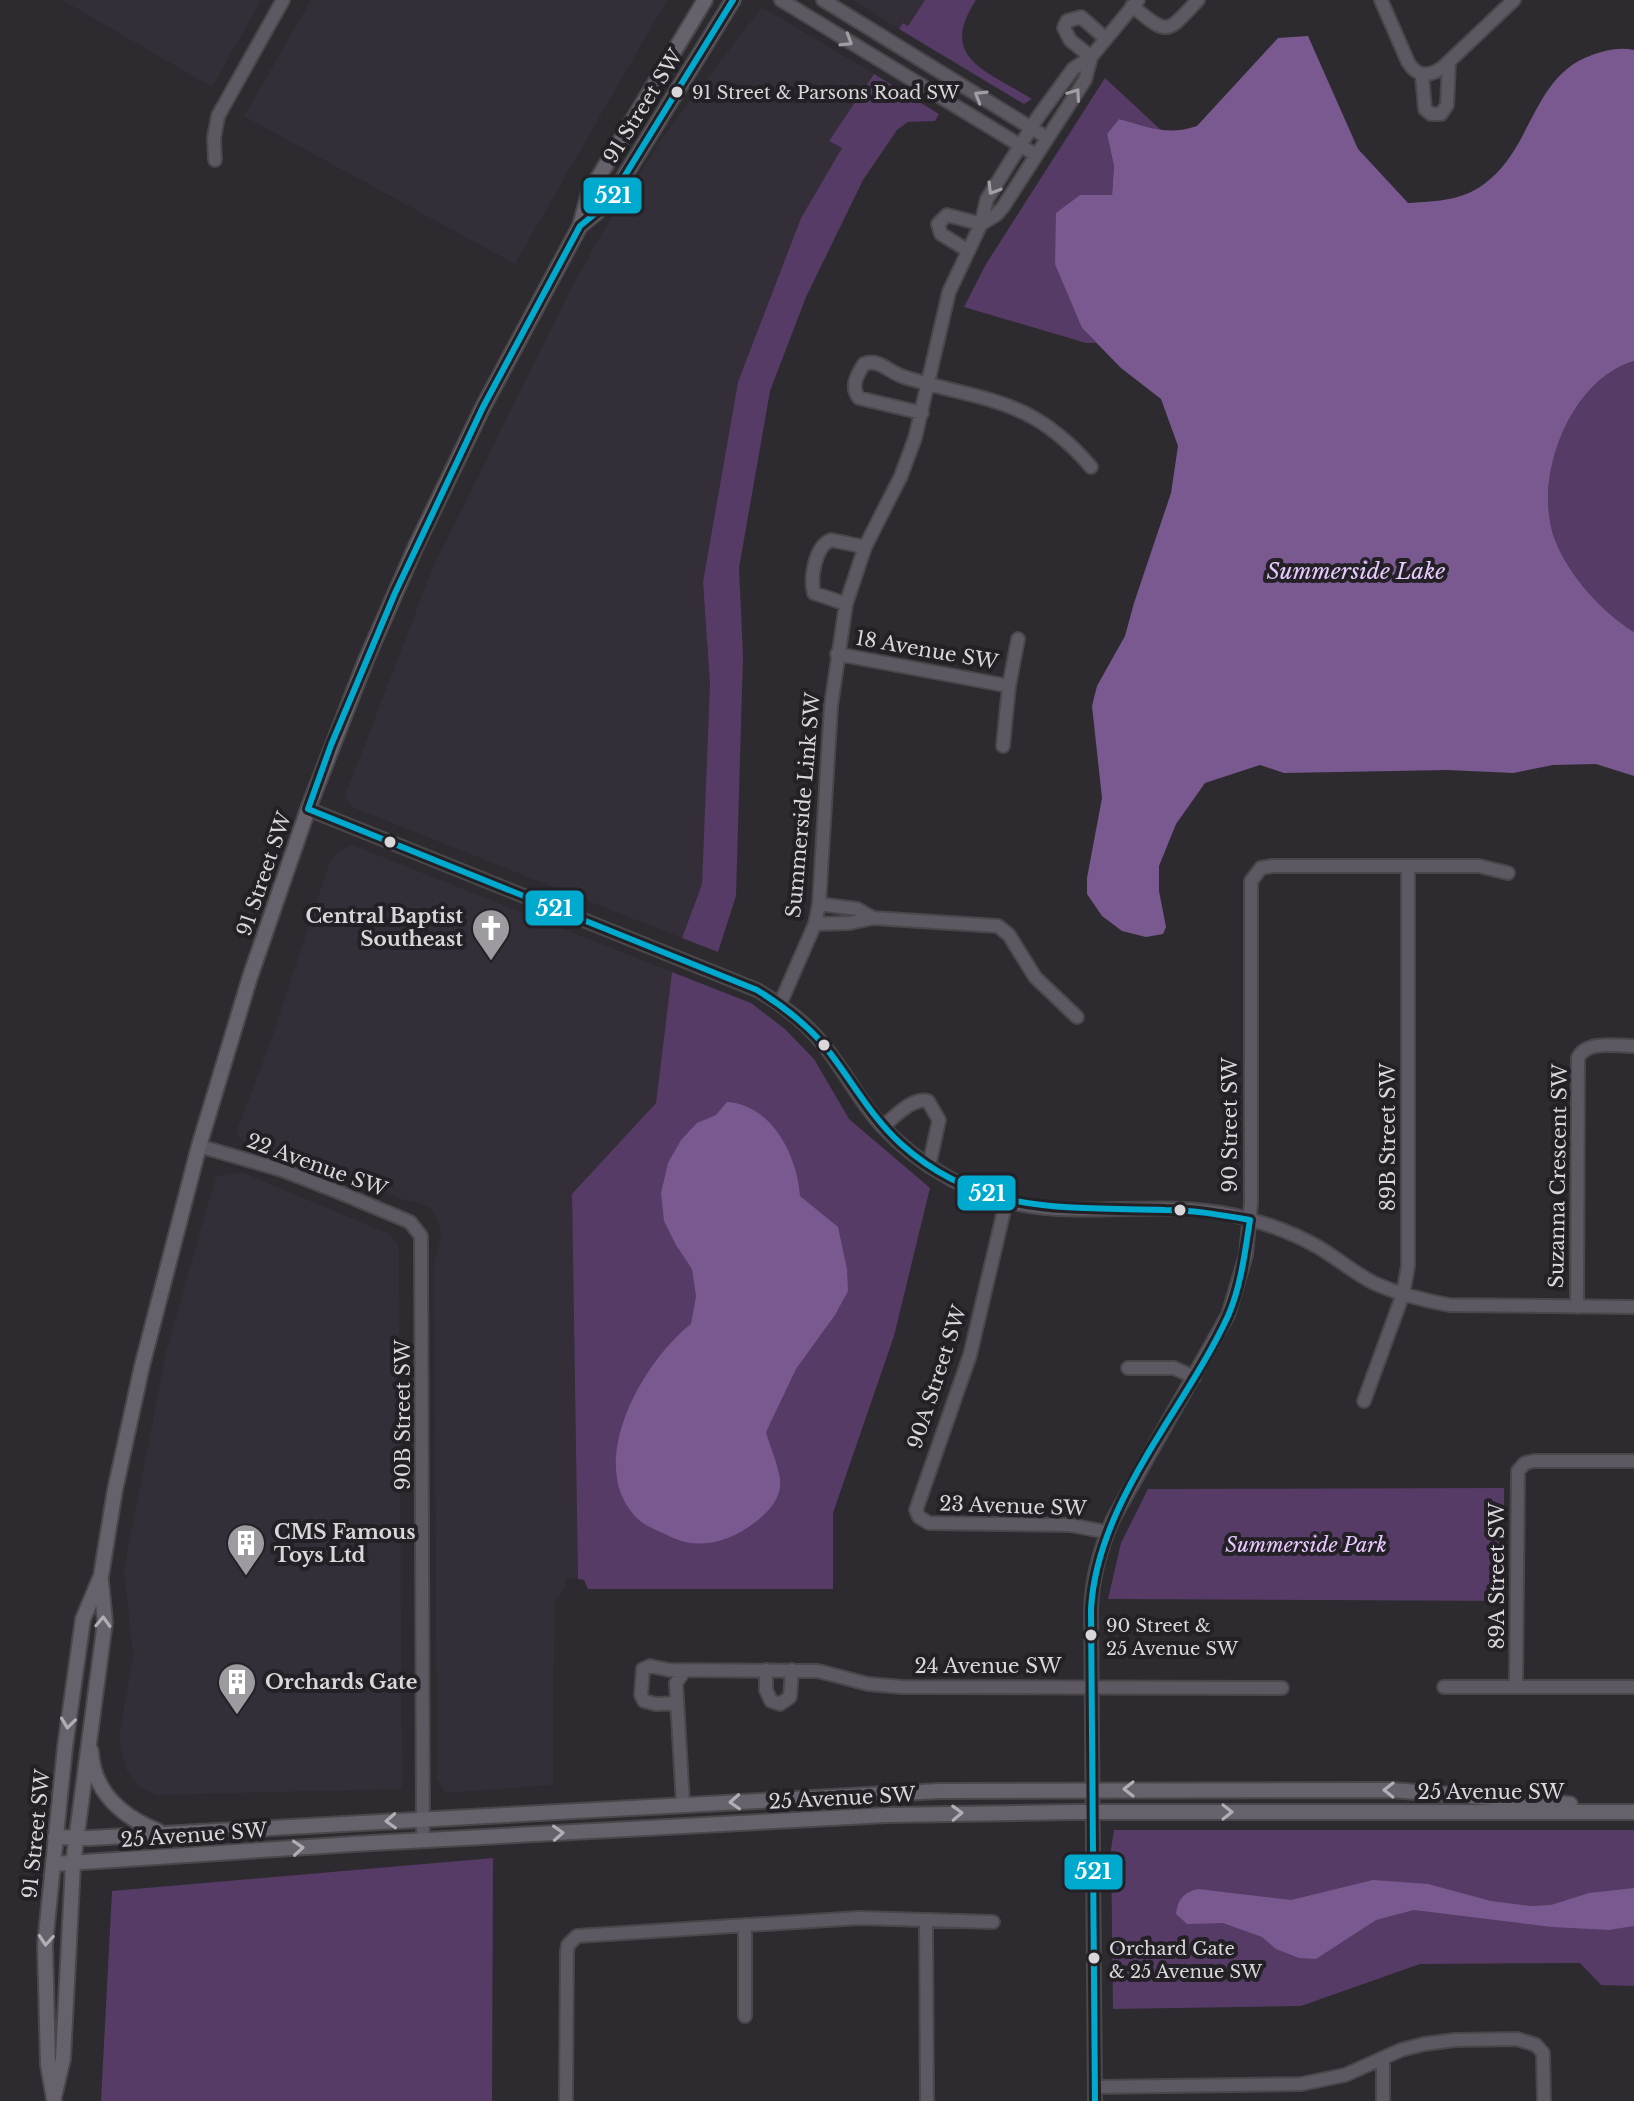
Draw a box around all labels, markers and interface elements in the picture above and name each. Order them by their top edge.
one-way arrow [838,31,853,46]
street label: 91 Street SW [598,44,688,167]
place label: 91 Street & Parsons Road SW [692,82,960,104]
marker: 91 Street & Parsons Road SW [669,84,685,100]
one-way arrow [1065,89,1080,103]
one-way arrow [974,90,989,106]
line badge: 521 [582,176,643,215]
one-way arrow [988,180,1003,195]
text: 521 [594,182,632,209]
water label: Summerside Lake [1267,558,1445,585]
street label: 18 Avenue SW [854,626,1001,674]
street label: Summerside Link SW [781,691,825,919]
street label: 91 Street SW [232,808,297,939]
unlabelled marker [382,834,398,850]
line badge: 521 [524,889,585,927]
text: 521 [535,895,573,922]
place label: Central Baptist Southeast [306,904,463,951]
church icon: Central Baptist Southeast [470,907,512,962]
unlabelled marker [816,1037,832,1053]
street label: 90 Street SW [1218,1057,1242,1193]
street label: 89B Street SW [1376,1062,1400,1211]
street label: Suzanna Crescent SW [1544,1063,1572,1288]
street label: 22 Avenue SW [243,1128,391,1202]
line badge: 521 [956,1174,1017,1212]
text: 521 [968,1180,1006,1207]
unlabelled marker [1172,1202,1188,1218]
street label: 90A Street SW [903,1302,972,1452]
street label: 90B Street SW [391,1339,415,1490]
street label: 23 Avenue SW [939,1491,1088,1521]
street label: 89A Street SW [1485,1502,1509,1650]
place label: CMS Famous Toys Ltd [274,1520,416,1567]
building icon: CMS Famous Toys Ltd [225,1522,267,1577]
park label: Summerside Park [1225,1533,1387,1557]
one-way arrow [94,1615,111,1628]
place label: 90 Street & 25 Avenue SW [1106,1615,1239,1660]
marker: 90 Street & 25 Avenue SW [1083,1627,1099,1643]
street label: 24 Avenue SW [914,1654,1062,1678]
building icon: Orchards Gate [216,1661,258,1716]
place label: Orchards Gate [265,1670,417,1694]
one-way arrow [60,1717,77,1730]
street label: 91 Street SW [17,1768,55,1900]
one-way arrow [1122,1780,1135,1798]
street label: 25 Avenue SW [1418,1780,1565,1804]
street label: 25 Avenue SW [768,1782,916,1814]
one-way arrow [1382,1782,1395,1799]
one-way arrow [728,1793,741,1810]
one-way arrow [1221,1803,1234,1821]
one-way arrow [951,1804,964,1821]
one-way arrow [384,1812,397,1829]
street label: 25 Avenue SW [120,1818,269,1852]
one-way arrow [552,1825,565,1842]
one-way arrow [292,1840,305,1857]
line badge: 521 [1063,1853,1124,1891]
text: 521 [1074,1858,1112,1885]
one-way arrow [38,1934,55,1947]
place label: Orchard Gate & 25 Avenue SW [1109,1938,1263,1983]
marker: Orchard Gate & 25 Avenue SW [1086,1950,1102,1966]

